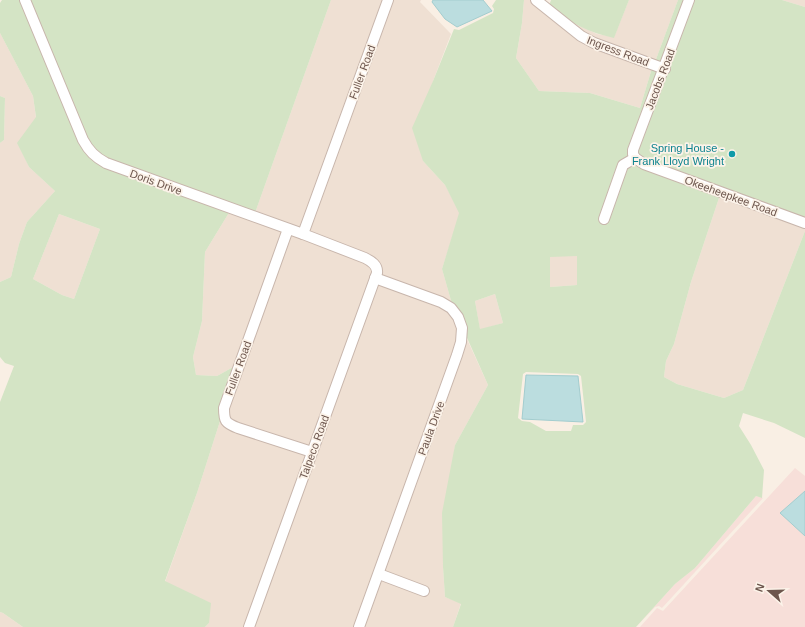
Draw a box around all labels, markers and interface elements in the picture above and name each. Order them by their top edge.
street label: Ingress Road [585,34,651,68]
street label: Fuller Road [347,43,377,101]
street label: Jacobs Road [643,47,677,111]
place label: Spring House - Frank Lloyd Wright [632,142,724,167]
marker: Spring House - Frank Lloyd Wright [727,149,737,159]
street label: Doris Drive [128,167,184,197]
street label: Okeeheepkee Road [683,174,779,218]
street label: Fuller Road [223,339,253,397]
street label: Paula Drive [416,399,446,457]
street label: Talpeco Road [297,413,331,481]
north arrow [749,571,789,611]
text: N [753,582,767,593]

